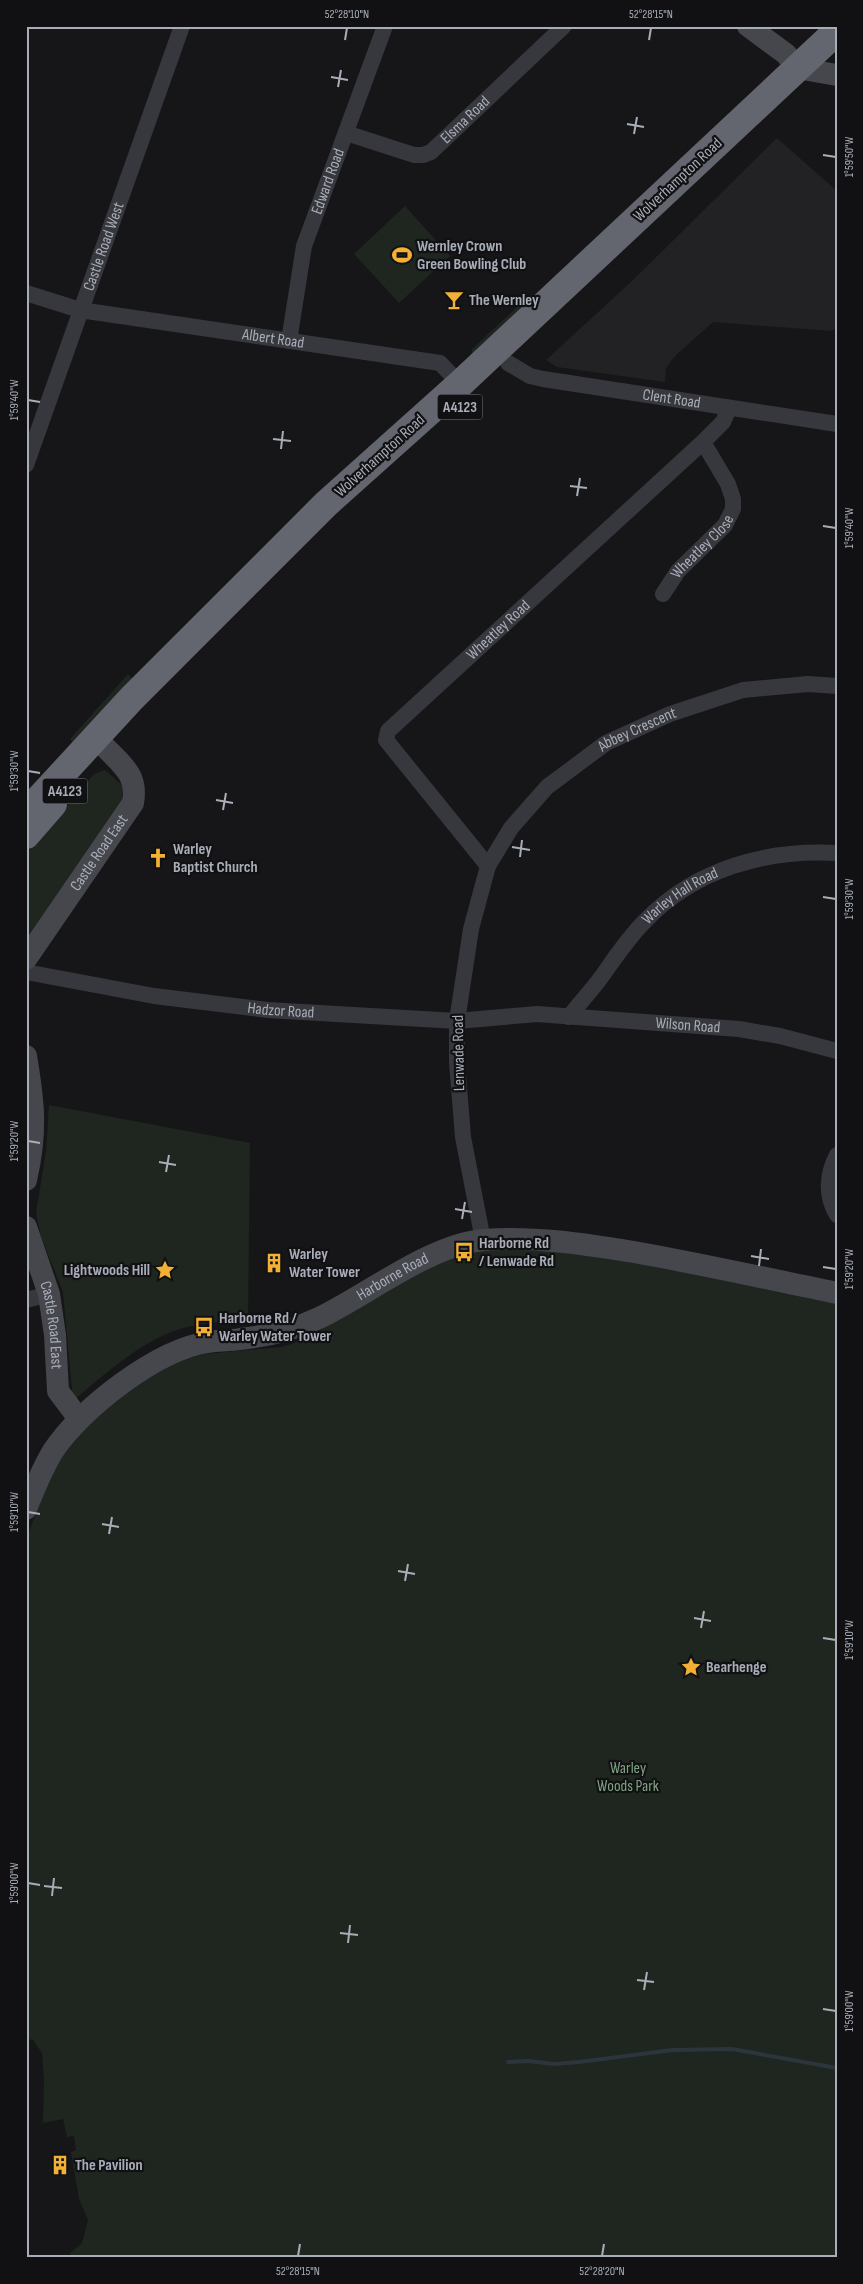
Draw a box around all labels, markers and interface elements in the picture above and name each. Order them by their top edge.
text: 52°28'10"N [325,7,369,22]
text: 52°28'15"N [629,7,673,22]
street label: Elsma Road [436,92,494,148]
street label: Wolverhampton Road [630,134,726,226]
text: 1°59'50"W [842,136,857,177]
street label: Edward Road [307,146,349,217]
street label: Castle Road West [79,199,128,293]
place label: Wernley Crown Green Bowling Club [417,237,526,274]
sports icon: Wernley Crown Green Bowling Club [391,244,413,266]
bar icon: The Wernley [443,289,465,311]
place label: The Wernley [469,291,539,310]
street label: Albert Road [240,324,305,352]
text: 1°59'40"W [7,379,22,420]
street label: Clent Road [641,385,702,412]
road number: A4123 [438,394,482,420]
street label: Wolverhampton Road [331,411,429,501]
text: 1°59'40"W [842,507,857,548]
street label: Wheatley Close [666,512,738,582]
street label: Wheatley Road [463,596,534,664]
street label: Abbey Crescent [593,703,679,756]
text: 1°59'30"W [7,750,22,791]
road number: A4123 [42,778,88,804]
street label: Castle Road East [66,811,132,895]
place label: Warley Baptist Church [173,840,258,877]
church icon: Warley Baptist Church [147,847,169,869]
street label: Warley Hall Road [638,863,721,928]
text: 1°59'30"W [842,878,857,919]
street label: Hadzor Road [246,998,315,1022]
street label: Wilson Road [655,1013,721,1037]
street label: Lenwade Road [449,1015,469,1091]
text: 1°59'20"W [7,1120,22,1161]
place label: Harborne Rd / Lenwade Rd [479,1234,554,1271]
bus stop icon: Harborne Rd / Lenwade Rd [453,1241,475,1263]
place label: Warley Water Tower [289,1245,360,1282]
text: 1°59'20"W [842,1248,857,1289]
street label: Harborne Road [353,1249,431,1305]
building icon: Warley Water Tower [263,1252,285,1274]
place icon: Lightwoods Hill [154,1259,176,1281]
place label: Lightwoods Hill [64,1261,150,1280]
street label: Castle Road East [36,1278,66,1370]
place label: Harborne Rd / Warley Water Tower [219,1309,331,1346]
bus stop icon: Harborne Rd / Warley Water Tower [193,1316,215,1338]
text: 1°59'10"W [7,1492,22,1532]
text: 1°59'10"W [842,1620,857,1660]
place icon: Bearhenge [680,1656,702,1678]
place label: Bearhenge [706,1658,767,1677]
park label: Warley Woods Park [597,1759,659,1796]
text: 1°59'00"W [7,1862,22,1904]
text: 1°59'00"W [842,1990,857,2032]
building icon: The Pavilion [49,2154,71,2176]
place label: The Pavilion [75,2156,143,2175]
text: 52°28'15"N [276,2264,320,2279]
text: 52°28'20"N [579,2264,625,2279]

